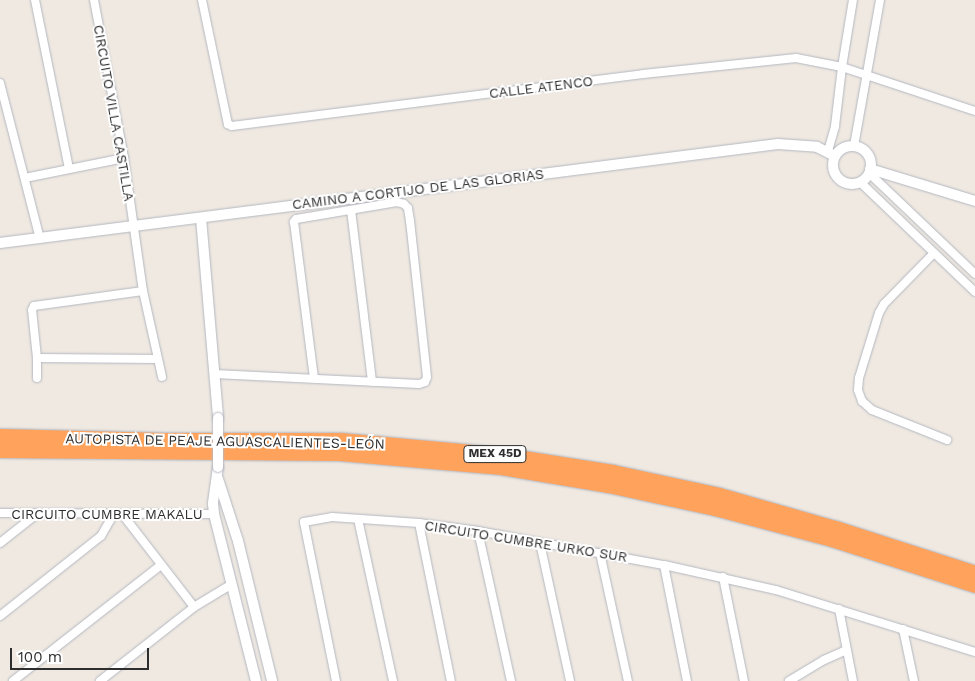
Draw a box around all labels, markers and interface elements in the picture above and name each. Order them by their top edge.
street label: CIRCUITO VILLA CASTILLA [90,23,138,203]
street label: CALLE ATENCO [488,72,594,102]
street label: CAMINO A CORTIJO DE LAS GLORIAS [291,165,545,213]
street label: AUTOPISTA DE PEAJE AGUASCALIENTES-LEÓN [65,430,385,452]
road number: MEX 45D [462,444,528,464]
street label: CIRCUITO CUMBRE MAKALU [11,506,203,522]
street label: CIRCUITO CUMBRE URKO SUR [423,517,629,565]
scale bar [12,638,151,670]
text: 100 m [18,648,62,666]

